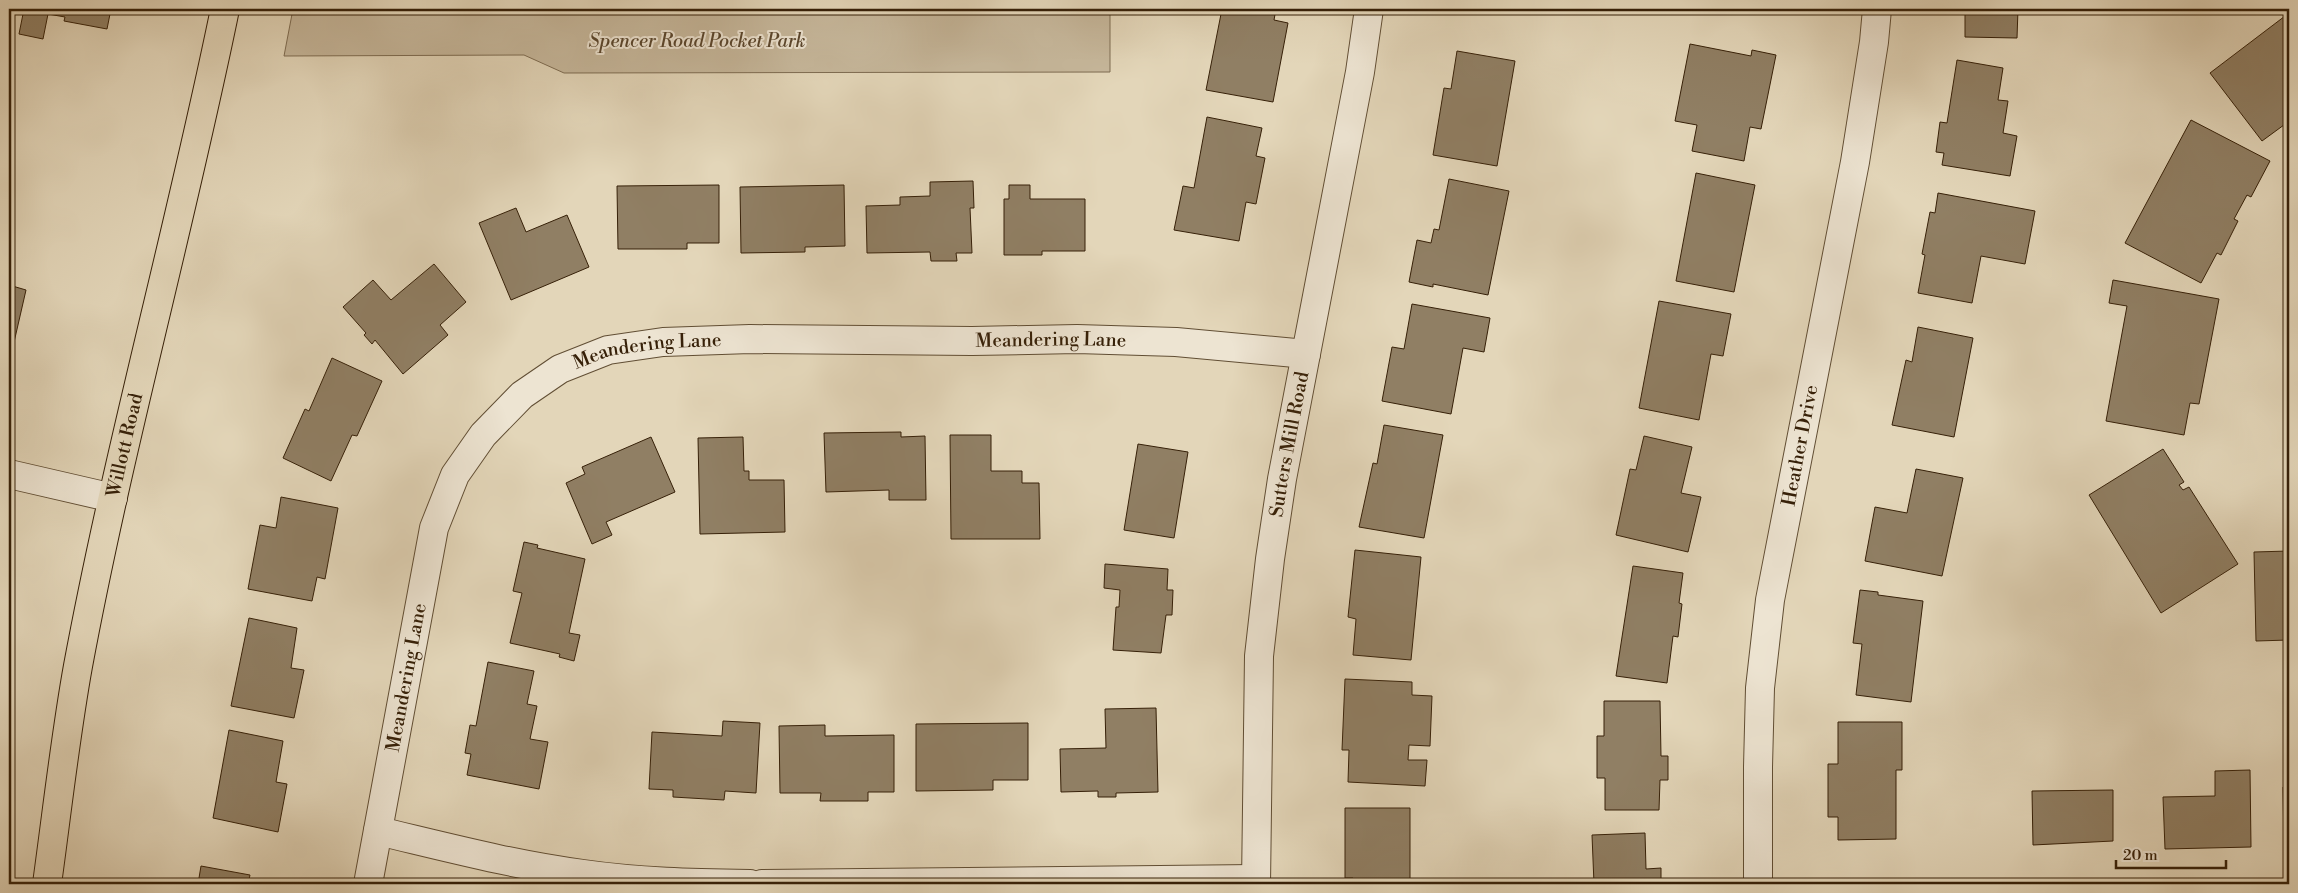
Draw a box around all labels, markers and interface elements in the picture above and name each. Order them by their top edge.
park label: Spencer Road Pocket Park [589,29,805,53]
street label: Meandering Lane [975,327,1127,353]
street label: Meandering Lane [569,328,722,375]
street label: Sutters Mill Road [1264,369,1314,519]
street label: Heather Drive [1776,383,1823,508]
street label: Willott Road [101,391,148,500]
street label: Meandering Lane [381,601,432,754]
scale bar [2116,838,2226,870]
text: 20 m [2123,846,2158,865]

